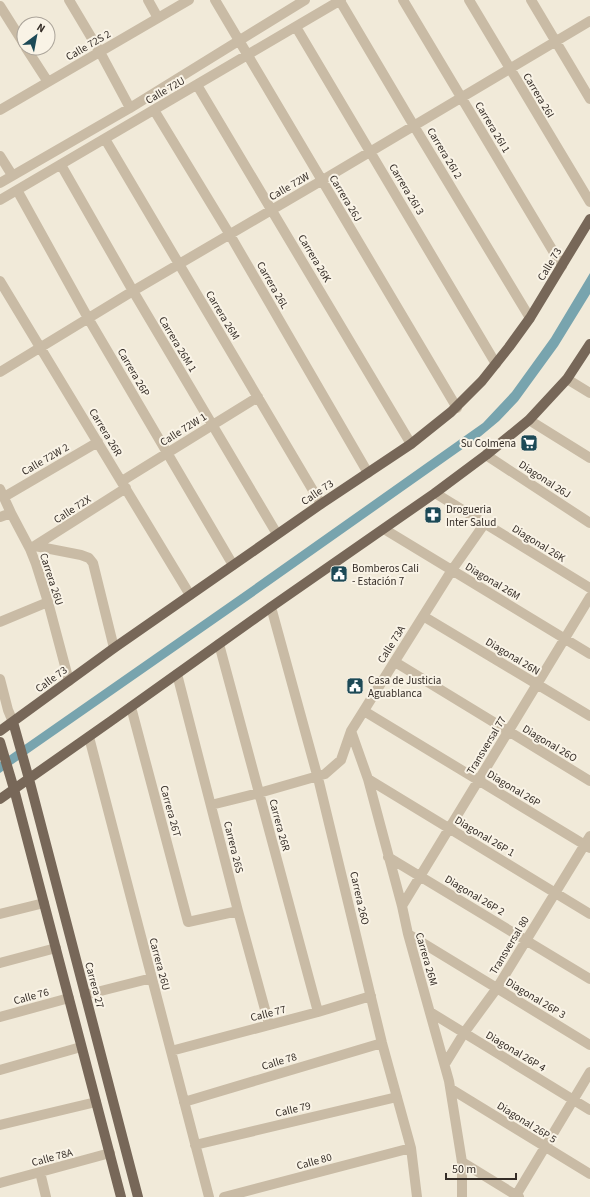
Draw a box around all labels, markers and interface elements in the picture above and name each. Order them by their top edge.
north arrow [16,16,56,56]
text: N [34,20,48,36]
street label: Calle 72S 2 [63,27,113,64]
street label: Carrera 26I [519,70,558,121]
street label: Calle 72U [143,73,188,108]
street label: Carrera 26I 1 [471,99,514,156]
street label: Carrera 26I 2 [423,125,466,182]
street label: Carrera 26I 3 [385,161,428,218]
street label: Calle 72W [266,169,313,204]
street label: Carrera 26J [326,172,365,225]
street label: Carrera 26K [294,231,335,286]
street label: Calle 73 [534,245,565,284]
street label: Carrera 26L [253,259,292,312]
street label: Carrera 26M [202,288,243,343]
street label: Carrera 26M 1 [155,314,200,375]
street label: Carrera 26P [114,345,153,399]
street label: Carrera 26R [85,406,126,459]
street label: Calle 72W 1 [157,409,209,450]
supermarket icon: Su Colmena [519,433,539,453]
place label: Su Colmena [461,436,516,451]
street label: Calle 72W 2 [19,440,72,479]
street label: Diagonal 26J [516,457,574,502]
street label: Calle 73 [298,476,336,509]
street label: Calle 72X [51,492,94,527]
place label: Drogueria Inter Salud [446,502,496,530]
pharmacy icon: Drogueria Inter Salud [423,505,443,525]
street label: Diagonal 26K [509,521,569,566]
street label: Carrera 26U [36,551,67,607]
street label: Diagonal 26M [462,559,523,604]
place label: Bomberos Cali - Estación 7 [352,561,419,589]
public building icon: Bomberos Cali - Estación 7 [329,564,349,584]
street label: Calle 73A [374,622,409,666]
street label: Diagonal 26N [483,634,543,679]
street label: Calle 73 [32,663,70,696]
place label: Casa de Justicia Aguablanca [368,673,441,701]
public building icon: Casa de Justicia Aguablanca [345,676,365,696]
street label: Transversal 77 [463,713,510,777]
street label: Diagonal 26O [520,721,580,766]
street label: Diagonal 26P [484,767,543,810]
street label: Carrera 26T [156,784,185,839]
street label: Carrera 26R [265,797,294,853]
street label: Diagonal 26P 1 [452,813,518,860]
street label: Carrera 26S [220,820,247,875]
street label: Carrera 26O [346,870,373,926]
street label: Diagonal 26P 2 [442,872,508,919]
street label: Transversal 80 [486,913,533,977]
street label: Carrera 26M [412,931,441,988]
street label: Carrera 26U [145,936,174,992]
street label: Carrera 27 [81,960,108,1010]
street label: Diagonal 26P 3 [503,975,569,1022]
street label: Calle 76 [12,984,51,1008]
street label: Calle 77 [249,1002,287,1025]
street label: Diagonal 26P 4 [483,1028,549,1076]
street label: Calle 78 [260,1049,299,1074]
street label: Calle 79 [274,1098,312,1121]
street label: Diagonal 26P 5 [494,1098,559,1147]
street label: Calle 78A [30,1145,74,1170]
street label: Calle 80 [295,1150,333,1173]
scale bar [446,1155,516,1181]
text: 50 m [452,1161,476,1178]

